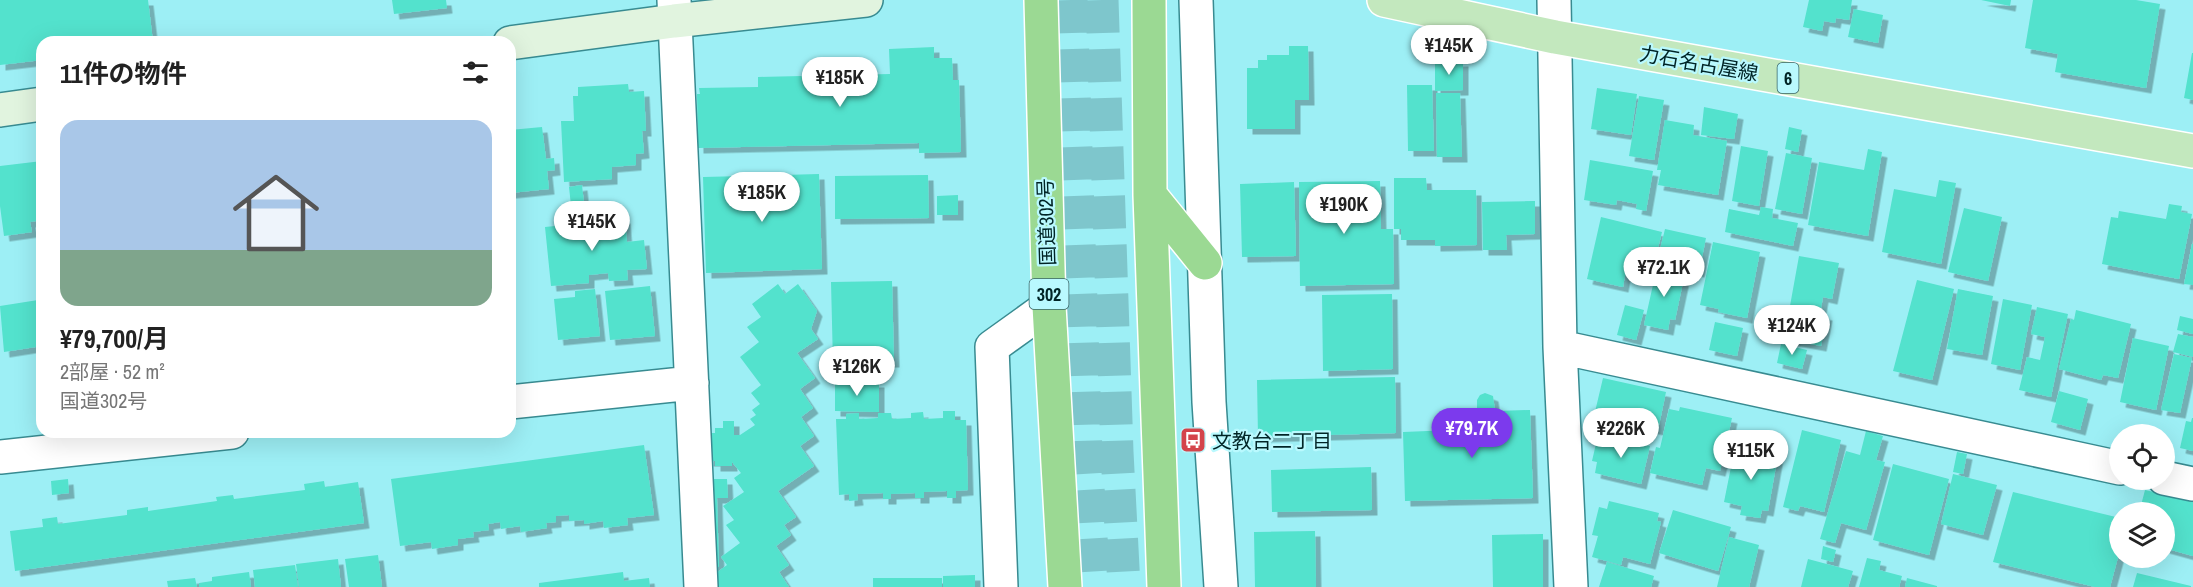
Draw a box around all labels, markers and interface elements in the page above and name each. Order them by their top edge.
pin: ¥145K [1407,25,1491,76]
text: ¥145K [1425,31,1473,58]
street label: 力石名古屋線 [1638,39,1760,87]
text: 11件の物件 [60,56,187,91]
icon: filters [459,56,492,89]
pin: ¥185K [798,57,882,108]
text: ¥185K [816,63,864,90]
road number: 6 [1778,63,1798,93]
icon: home [222,159,330,267]
pin: ¥185K [720,172,804,223]
text: ¥185K [738,178,786,205]
street label: 国道302号 [1031,178,1061,266]
pin: ¥190K [1302,184,1386,235]
text: ¥190K [1320,190,1368,217]
pin: ¥145K [550,201,634,252]
text: ¥145K [568,207,616,234]
pin: ¥72.1K [1615,247,1713,298]
text: ¥72.1K [1638,253,1690,280]
road number: 302 [1030,279,1068,309]
pin: ¥124K [1750,305,1834,356]
text: ¥124K [1768,311,1816,338]
text: ¥79,700/月 [60,321,169,356]
pin: ¥126K [815,346,899,397]
text: ¥126K [833,352,881,379]
text: 2部屋 · 52 m² [60,358,165,385]
text: 国道302号 [60,387,147,414]
pin: ¥79.7K [1423,408,1521,459]
pin: ¥226K [1579,408,1663,459]
text: ¥79.7K [1446,414,1498,441]
text: ¥226K [1597,414,1645,441]
map controls [2109,424,2175,568]
button: locate [2109,424,2175,490]
bus stop icon: 文教台二丁目 [1178,425,1208,455]
place label: 文教台二丁目 [1212,427,1332,454]
pin: ¥115K [1709,430,1793,481]
text: ¥115K [1727,436,1775,463]
button: layers [2109,502,2175,568]

